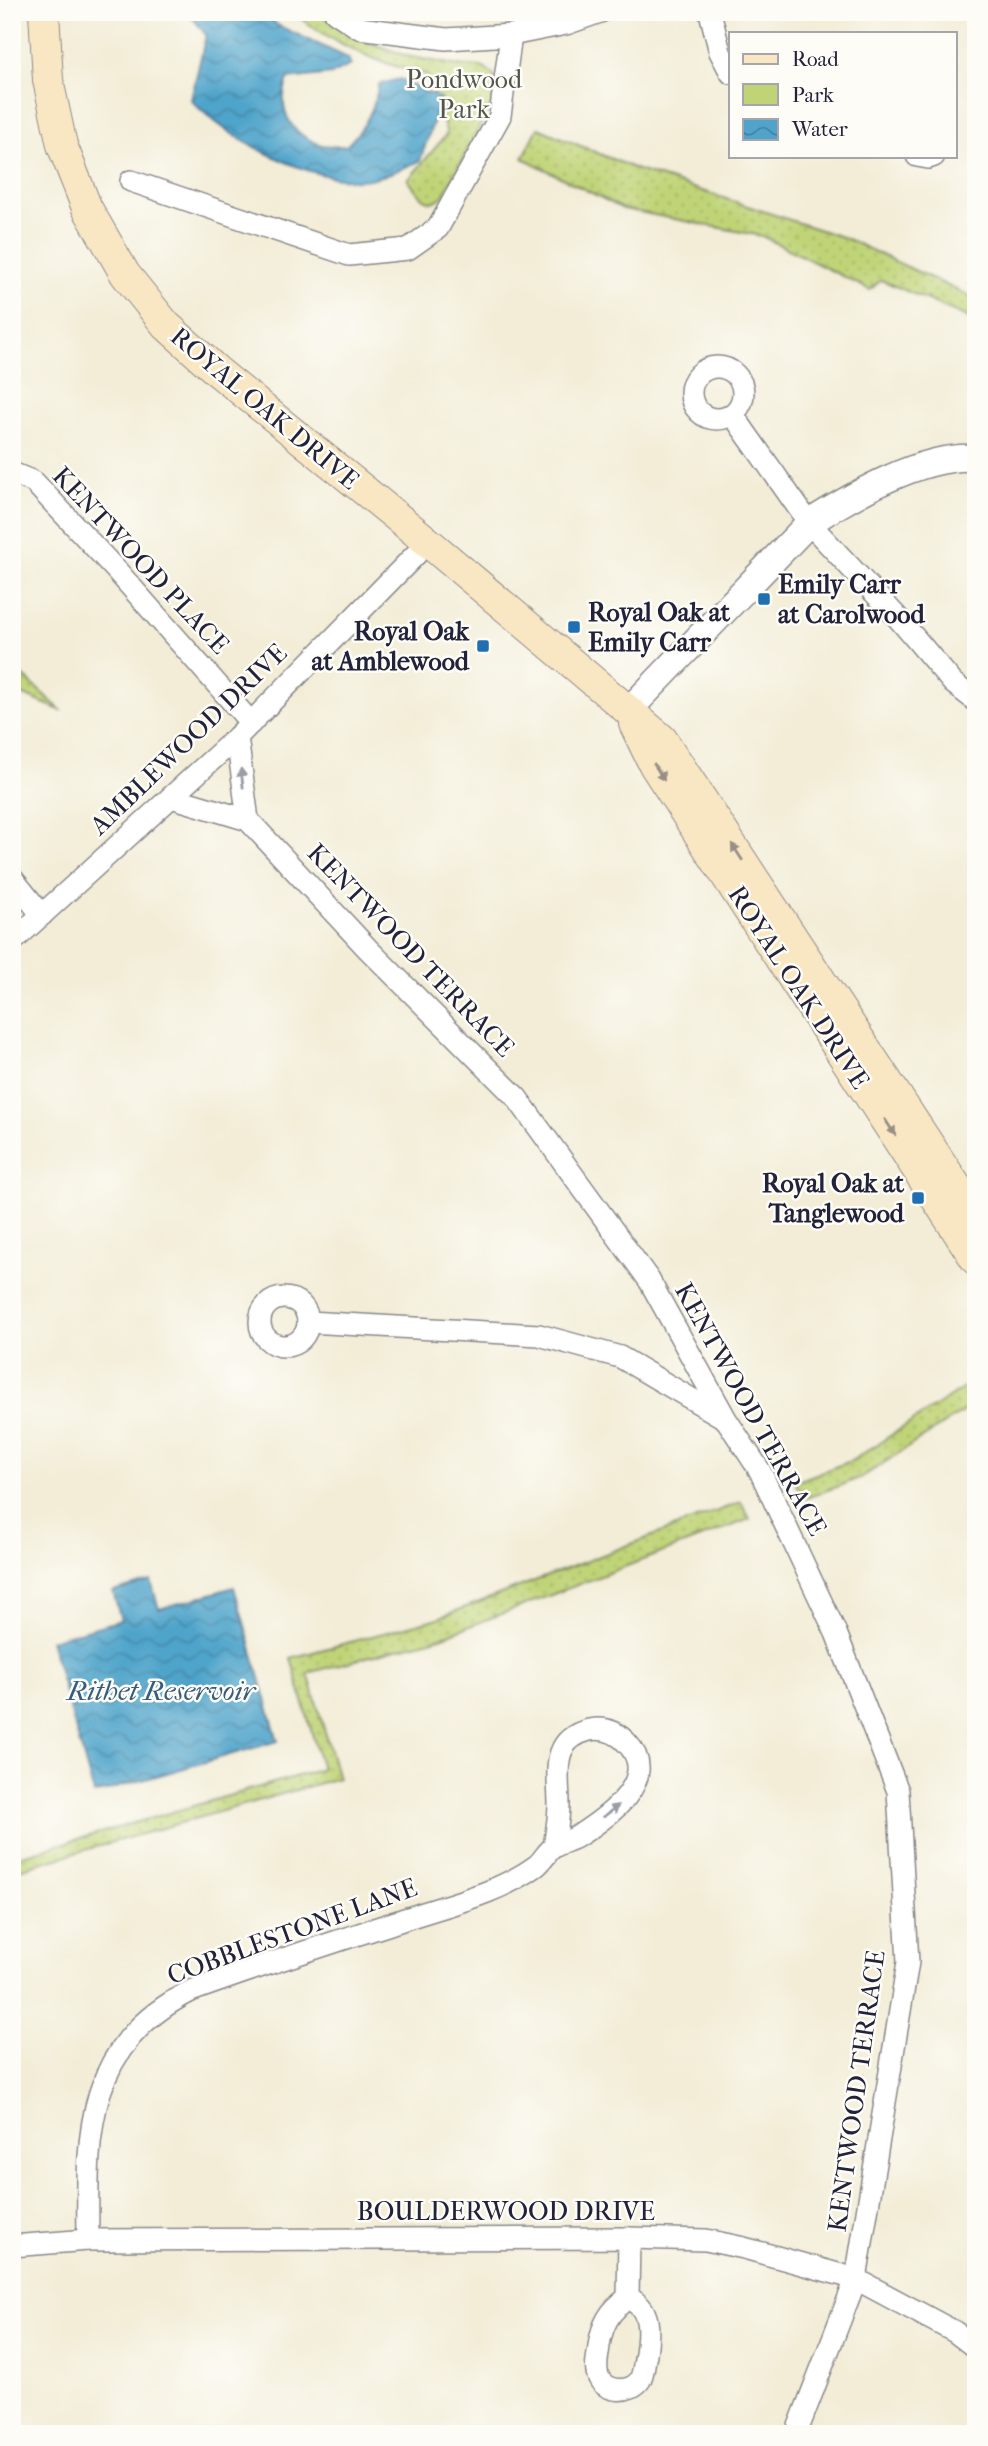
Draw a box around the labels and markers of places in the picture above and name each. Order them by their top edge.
place label: Emily Carr at Carolwood [778,569,925,630]
marker: Emily Carr at Carolwood [756,591,772,607]
place label: Royal Oak at Emily Carr [588,597,731,658]
place label: Royal Oak at Amblewood [311,616,471,677]
marker: Royal Oak at Emily Carr [566,619,582,635]
marker: Royal Oak at Amblewood [475,638,491,654]
place label: Royal Oak at Tanglewood [762,1168,905,1229]
marker: Royal Oak at Tanglewood [910,1190,926,1206]

